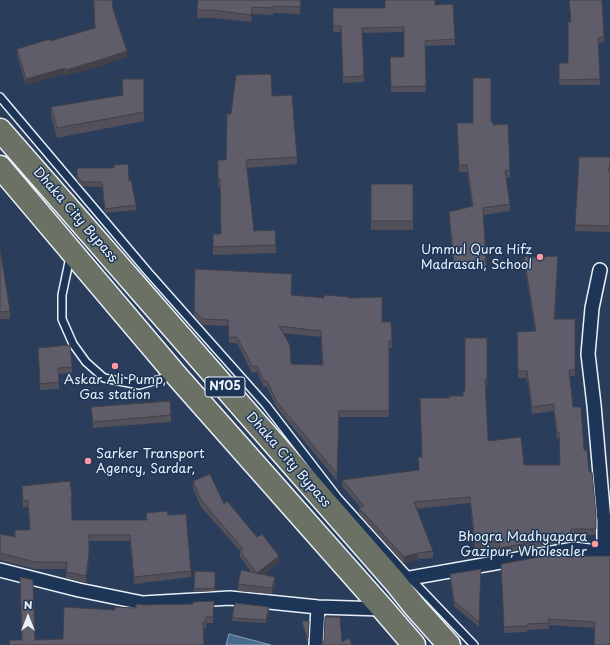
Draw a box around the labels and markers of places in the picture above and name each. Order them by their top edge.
place label: Ummul Qura Hifz Madrasah, School [421,242,532,273]
marker: Ummul Qura Hifz Madrasah, School [535,252,545,262]
marker: Askar Ali Pump, Gas station [110,361,120,371]
place label: Askar Ali Pump, Gas station [64,372,166,403]
place label: Sarker Transport Agency, Sardar, [96,446,205,477]
marker: Sarker Transport Agency, Sardar, [83,456,93,466]
place label: Bhogra Madhyapara Gazipur, Wholesaler [458,529,587,560]
marker: Bhogra Madhyapara Gazipur, Wholesaler [590,539,600,549]

